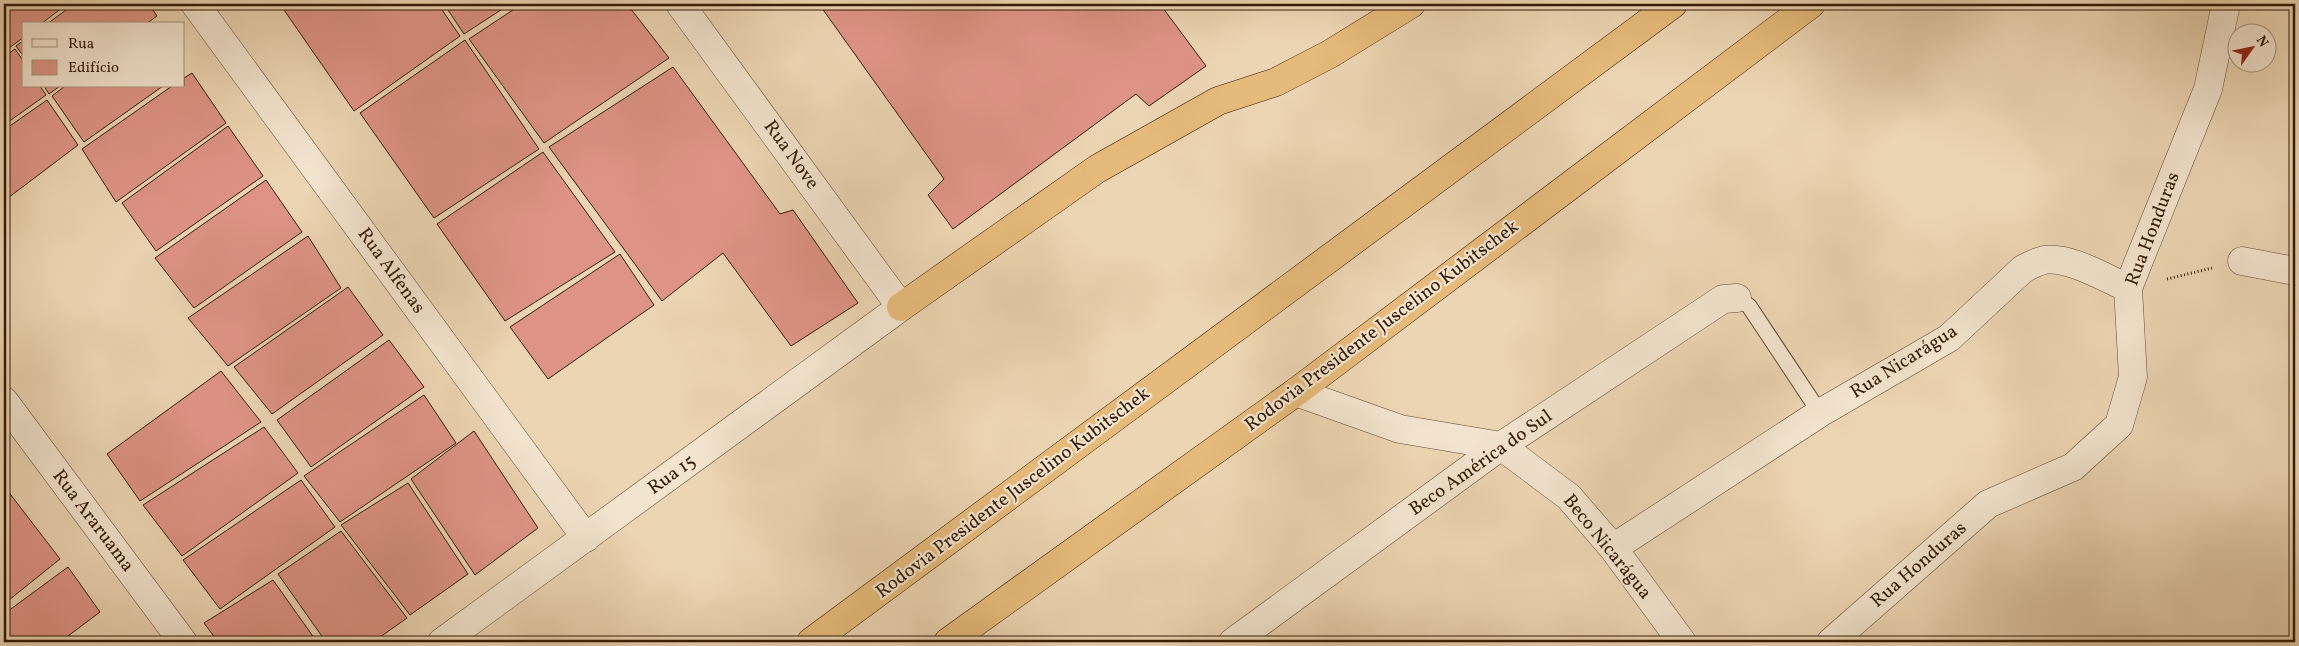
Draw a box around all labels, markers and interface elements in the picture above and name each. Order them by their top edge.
legend [22,22,185,88]
north arrow [2226,22,2276,72]
text: N [2251,32,2272,51]
text: Rua [68,34,94,55]
text: Edifício [68,58,119,79]
street label: Rua Nove [757,115,825,195]
street label: Rua Honduras [2119,168,2187,290]
street label: Rodovia Presidente Juscelino Kubitschek [1240,214,1524,438]
street label: Rua Alfenas [351,223,431,319]
street label: Rua Nicarágua [1845,319,1963,405]
street label: Rodovia Presidente Juscelino Kubitschek [871,381,1155,605]
street label: Beco América do Sul [1404,404,1558,522]
street label: Rua 15 [643,449,701,501]
street label: Rua Araruama [46,464,140,578]
street label: Beco Nicarágua [1557,489,1657,605]
street label: Rua Honduras [1865,516,1973,614]

